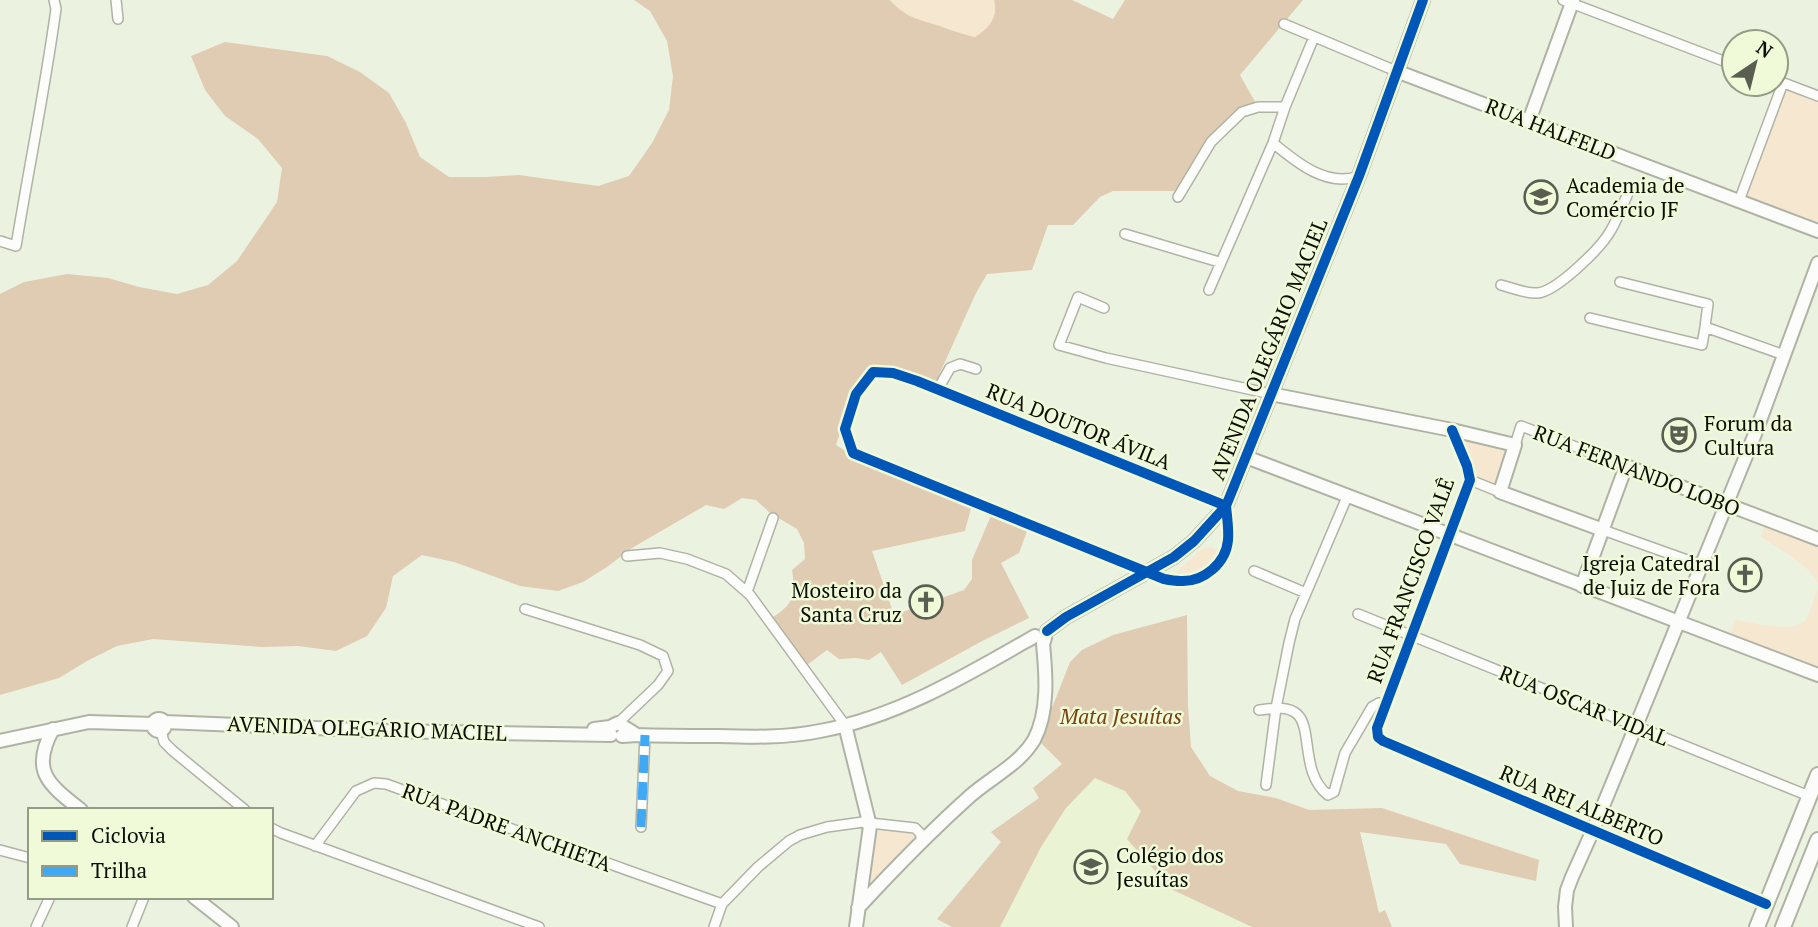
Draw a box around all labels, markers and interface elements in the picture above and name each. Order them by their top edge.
north arrow [1720,28,1790,98]
text: N [1752,34,1779,63]
street label: RUA HALFELD [1482,91,1620,167]
place label: Academia de Comércio JF [1566,171,1685,223]
school or university icon: Academia de Comércio JF [1522,178,1560,216]
street label: AVENIDA OLEGÁRIO MACIEL [1203,214,1334,484]
street label: RUA DOUTOR ÁVILA [982,376,1176,476]
place label: Forum da Cultura [1704,409,1793,461]
theatre icon: Forum da Cultura [1660,416,1698,454]
street label: RUA FERNANDO LOBO [1530,418,1744,522]
street label: RUA FRANCISCO VALÊ [1360,473,1460,687]
place label: Igreja Catedral de Juiz de Fora [1582,549,1720,601]
church icon: Igreja Catedral de Juiz de Fora [1726,556,1764,594]
place label: Mosteiro da Santa Cruz [791,576,902,628]
church icon: Mosteiro da Santa Cruz [907,583,945,621]
street label: RUA OSCAR VIDAL [1495,658,1673,752]
park label: Mata Jesuítas [1059,702,1182,730]
street label: AVENIDA OLEGÁRIO MACIEL [227,709,508,747]
street label: RUA REI ALBERTO [1496,758,1668,852]
street label: RUA PADRE ANCHIETA [398,776,616,878]
legend [28,808,273,899]
text: Ciclovia [91,821,166,849]
place label: Colégio dos Jesuítas [1116,841,1224,893]
school or university icon: Colégio dos Jesuítas [1072,848,1110,886]
text: Trilha [91,856,147,884]

